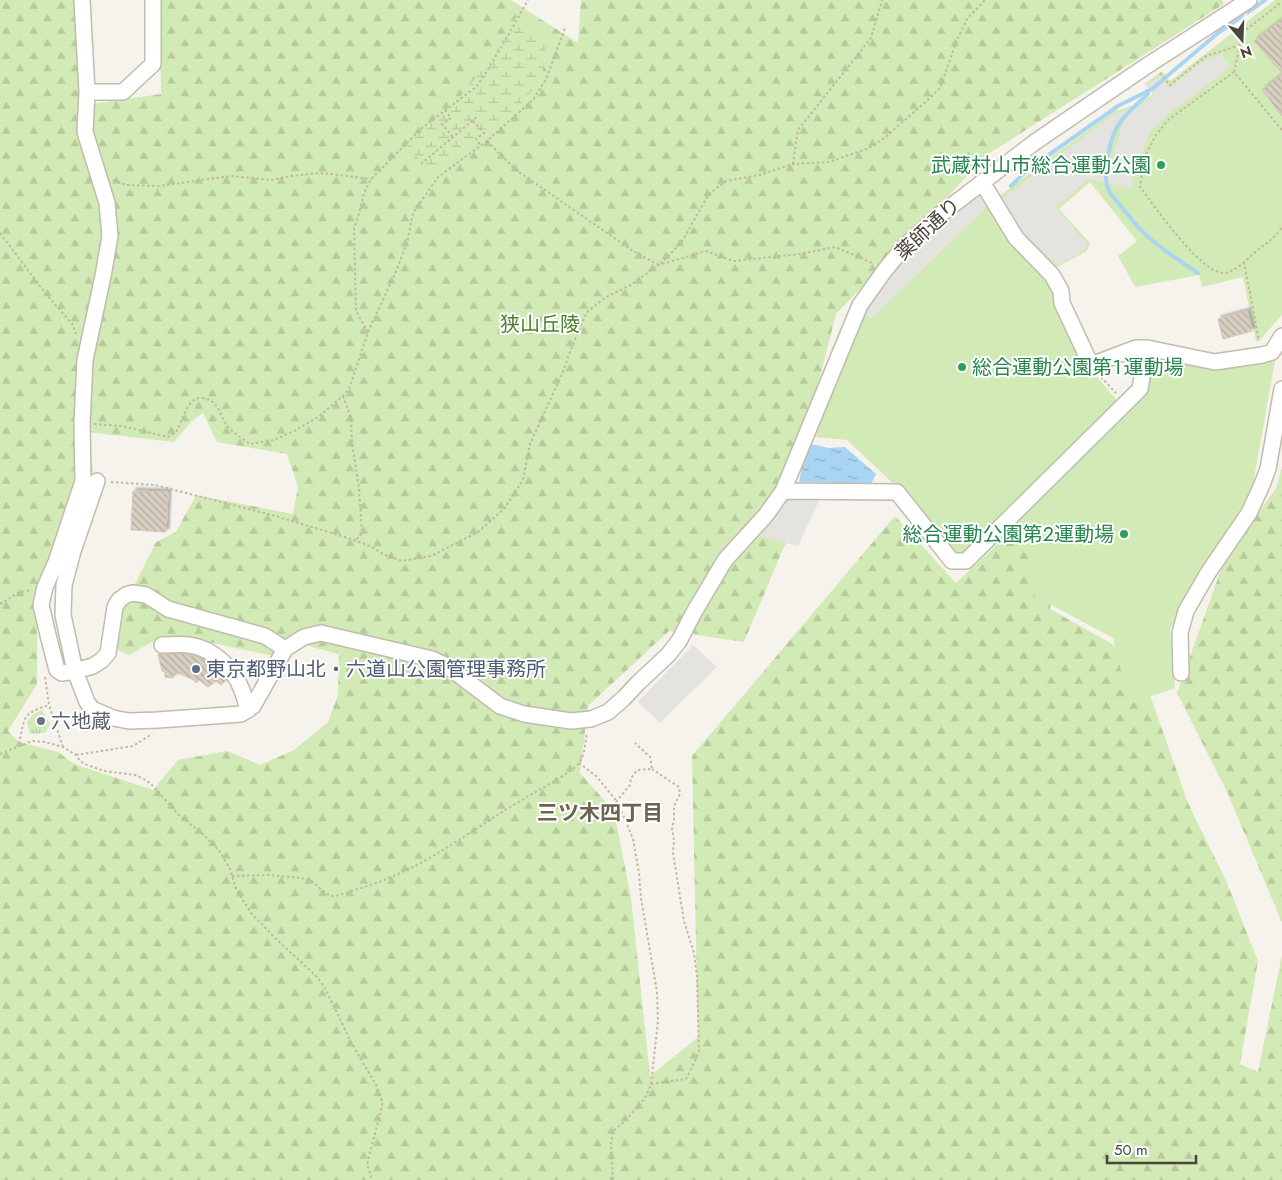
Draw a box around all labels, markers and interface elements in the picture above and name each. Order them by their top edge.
north arrow [1217,15,1267,65]
text: N [1238,41,1255,64]
place label: 武蔵村山市総合運動公園 [931,151,1151,180]
marker: 武蔵村山市総合運動公園 [1155,159,1167,171]
street label: 薬師通り [889,191,967,267]
park label: 狭山丘陵 [500,310,580,339]
place label: 総合運動公園第１運動場 [972,353,1184,382]
marker: 総合運動公園第１運動場 [956,361,968,373]
place label: 総合運動公園第２運動場 [902,520,1114,549]
marker: 総合運動公園第２運動場 [1118,528,1130,540]
place label: 東京都野山北・六道山公園管理事務所 [206,655,546,684]
marker: 東京都野山北・六道山公園管理事務所 [190,663,202,675]
place label: 六地蔵 [51,707,111,736]
marker: 六地蔵 [35,715,47,727]
district label: 三ツ木四丁目 [537,798,663,828]
scale bar [1107,1132,1196,1164]
text: 50 m [1114,1139,1148,1161]

